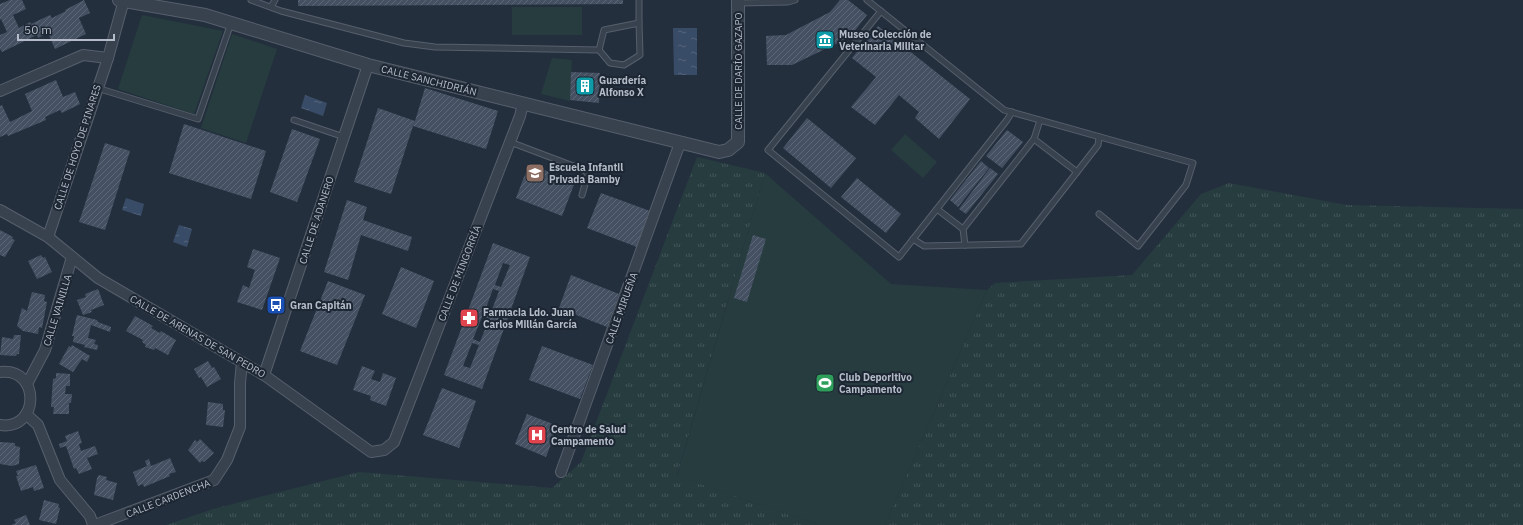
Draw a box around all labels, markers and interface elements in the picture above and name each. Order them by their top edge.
street label: CALLE DE DARÍO GAZAPO [732,12,745,130]
scale bar [18,16,114,42]
text: 50 m [24,22,52,37]
place label: Museo Colección de Veterinaria Militar [839,28,932,53]
museum icon: Museo Colección de Veterinaria Militar [814,29,836,51]
street label: CALLE SANCHIDRIÁN [380,62,478,99]
place label: Guardería Alfonso X [599,74,646,99]
building icon: Guardería Alfonso X [574,75,596,97]
street label: CALLE DE HOYO DE PINARES [51,83,104,212]
place label: Escuela Infantil Privada Bamby [549,161,623,186]
school or university icon: Escuela Infantil Privada Bamby [524,162,546,184]
street label: CALLE DE ADANERO [296,175,337,266]
street label: CALLE DE MINGORRÍA [435,223,484,323]
street label: CALLE MIRUEÑA [602,270,641,346]
street label: CALLE VAINILLA [40,272,75,348]
street label: CALLE DE ARENAS DE SAN PEDRO [128,292,268,381]
bus stop icon: Gran Capitán [265,294,287,316]
place label: Gran Capitán [290,299,352,312]
place label: Farmacia Ldo. Juan Carlos Millán García [483,306,577,331]
pharmacy icon: Farmacia Ldo. Juan Carlos Millán García [458,307,480,329]
place label: Club Deporitivo Campamento [839,371,912,396]
sports icon: Club Deporitivo Campamento [814,372,836,394]
place label: Centro de Salud Campamento [551,423,626,448]
hospital icon: Centro de Salud Campamento [526,424,548,446]
street label: CALLE CARDENCHA [124,476,213,521]

